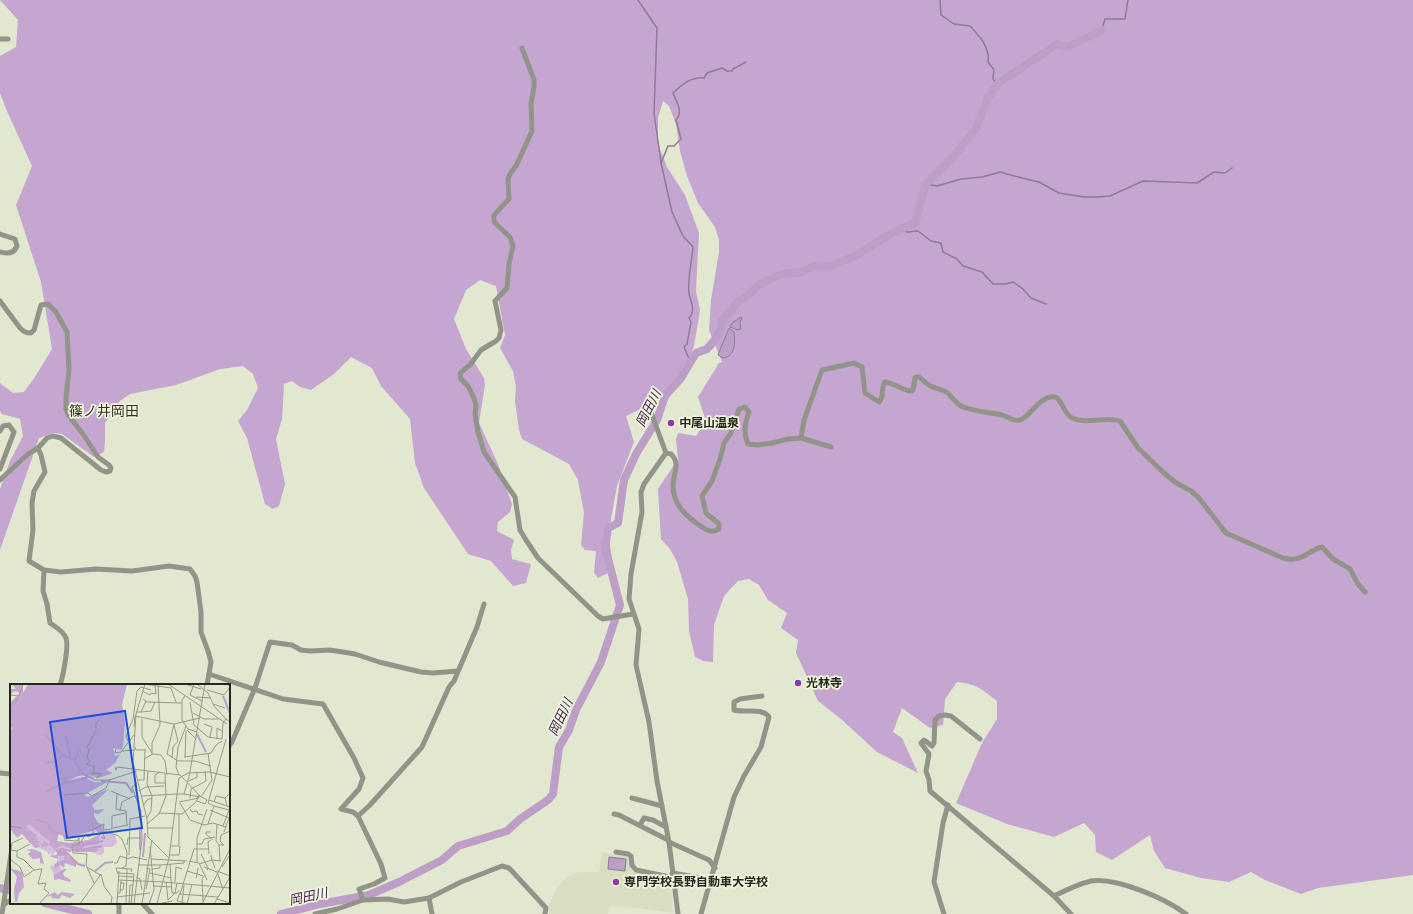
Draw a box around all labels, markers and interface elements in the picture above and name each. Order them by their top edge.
water label: 岡田川 [633,386,666,429]
district label: 篠ノ井岡田 [69,403,139,420]
place label: 中尾山温泉 [679,416,739,431]
marker: 中尾山温泉 [666,418,676,428]
place label: 光林寺 [806,676,842,691]
marker: 光林寺 [793,678,803,688]
inset map [10,684,230,904]
water label: 岡田川 [545,695,578,738]
place label: 専門学校長野自動車大学校 [624,875,768,890]
marker: 専門学校長野自動車大学校 [611,877,621,887]
water label: 岡田川 [287,885,331,909]

